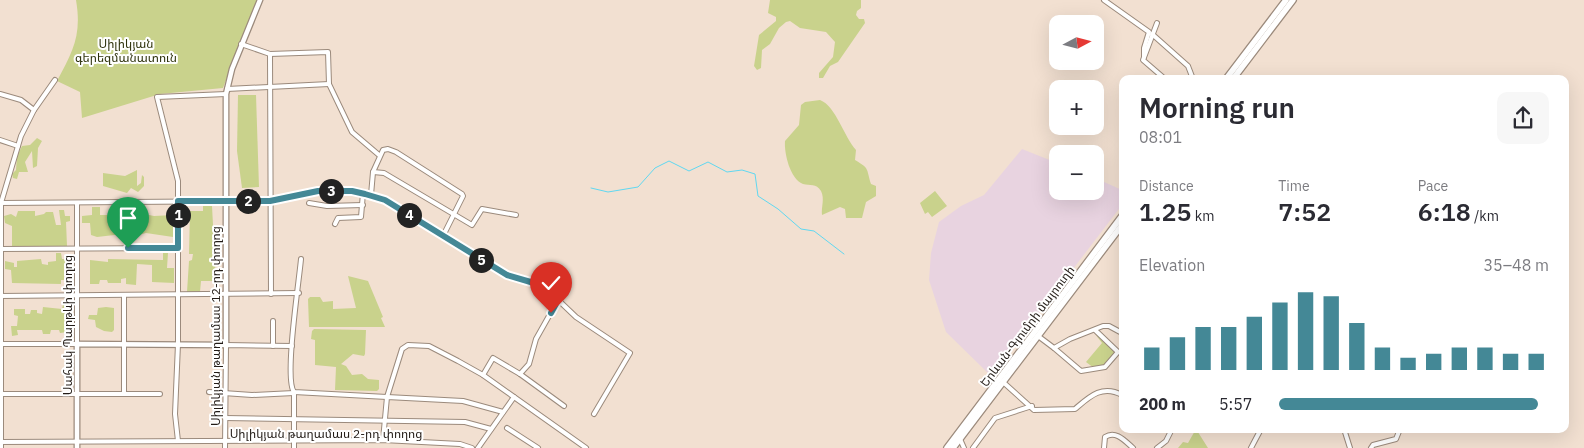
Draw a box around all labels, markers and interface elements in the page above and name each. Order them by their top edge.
north arrow [1049,15,1104,70]
map controls [1049,15,1104,200]
park label: Սիլիկյան գերեզմանատուն [75,36,177,65]
button: + [1049,80,1104,135]
text: Morning run [1139,89,1295,126]
button: share [1497,92,1549,144]
text: 08:01 [1139,127,1182,147]
button: − [1049,145,1104,200]
text: Distance [1139,177,1194,195]
text: Time [1278,177,1310,195]
text: Pace [1418,177,1448,195]
pin: 3 [318,178,344,204]
text: 3 [327,182,336,200]
pin: 2 [236,188,260,214]
text: 2 [244,192,253,210]
text: 1.25 [1139,195,1191,228]
text: 7:52 [1278,195,1331,228]
text: 6:18 [1418,195,1471,228]
pin [107,197,149,248]
pin: 1 [166,202,190,228]
pin: 4 [396,202,422,228]
icon: arrive [114,204,142,232]
text: 1 [174,206,183,224]
text: 4 [405,206,414,224]
text: km [1191,207,1214,225]
text: /km [1471,207,1499,225]
street label: Սիլիկյան թաղամաս 12-րդ փողոց [208,226,223,426]
pin: 5 [468,248,494,272]
text: 5 [477,251,486,269]
street label: Սահակ Պարթևի փողոց [60,255,75,395]
text: Elevation [1139,255,1205,275]
text: 35–48 m [1483,255,1549,275]
pin [530,262,572,313]
street label: Երևան-Գյումրի մայրուղի [977,262,1077,390]
icon: check [537,269,565,297]
text: 200 m [1139,394,1186,414]
text: 5:57 [1219,394,1252,414]
street label: Սիլիկյան թաղամաս 2-րդ փողոց [230,426,422,441]

